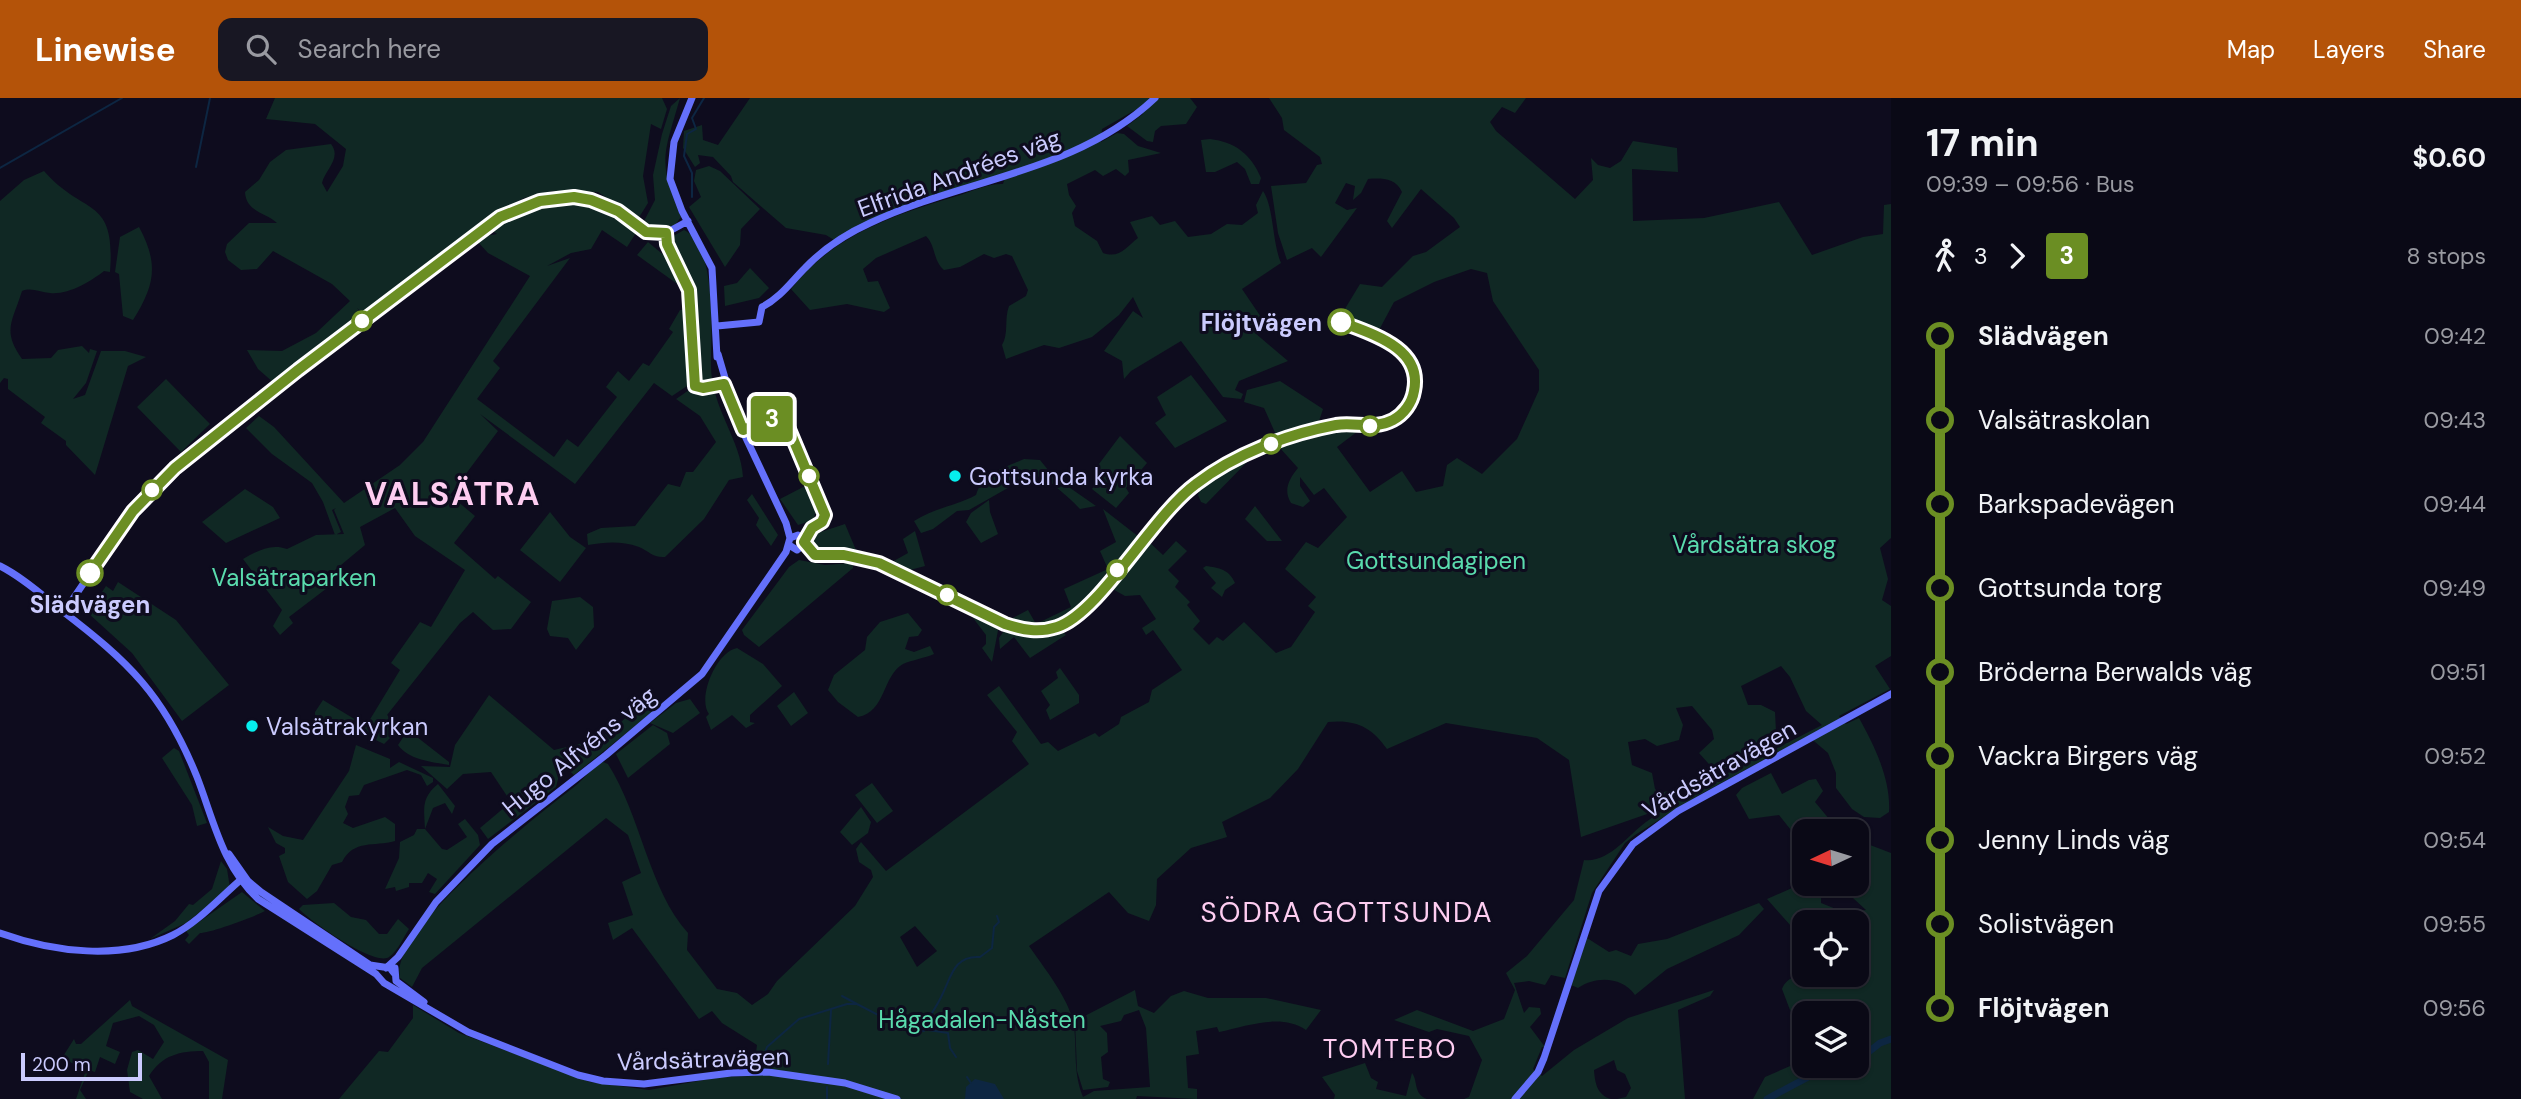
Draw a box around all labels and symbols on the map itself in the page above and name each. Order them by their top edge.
street label: Elfrida Andrées väg [853,122,1065,224]
place label: Flöjtvägen [1201,307,1322,338]
marker: Flöjtvägen [1328,309,1354,335]
unlabelled marker [352,311,372,331]
line badge: 3 [749,396,795,442]
unlabelled marker [1360,416,1380,436]
unlabelled marker [1261,434,1281,454]
place label: Gottsunda kyrka [969,461,1153,492]
unlabelled marker [799,466,819,486]
marker: Gottsunda kyrka [947,468,963,484]
district label: VALSÄTRA [364,473,542,515]
unlabelled marker [142,480,162,500]
park label: Vårdsätra skog [1672,529,1836,560]
park label: Gottsundagipen [1346,545,1526,576]
marker: Slädvägen [77,560,103,586]
unlabelled marker [1107,560,1127,580]
park label: Valsätraparken [212,562,376,593]
unlabelled marker [937,585,957,605]
place label: Slädvägen [30,589,150,620]
street label: Hugo Alfvéns väg [496,679,662,823]
place label: Valsätrakyrkan [266,711,428,742]
street label: Vårdsätravägen [1637,712,1801,826]
marker: Valsätrakyrkan [244,718,260,734]
north arrow [1792,819,1869,896]
district label: SÖDRA GOTTSUNDA [1200,894,1494,931]
park label: Hågadalen-Nåsten [878,1004,1086,1035]
district label: TOMTEBO [1323,1032,1457,1066]
street label: Vårdsätravägen [616,1041,790,1077]
scale bar [21,1050,142,1082]

